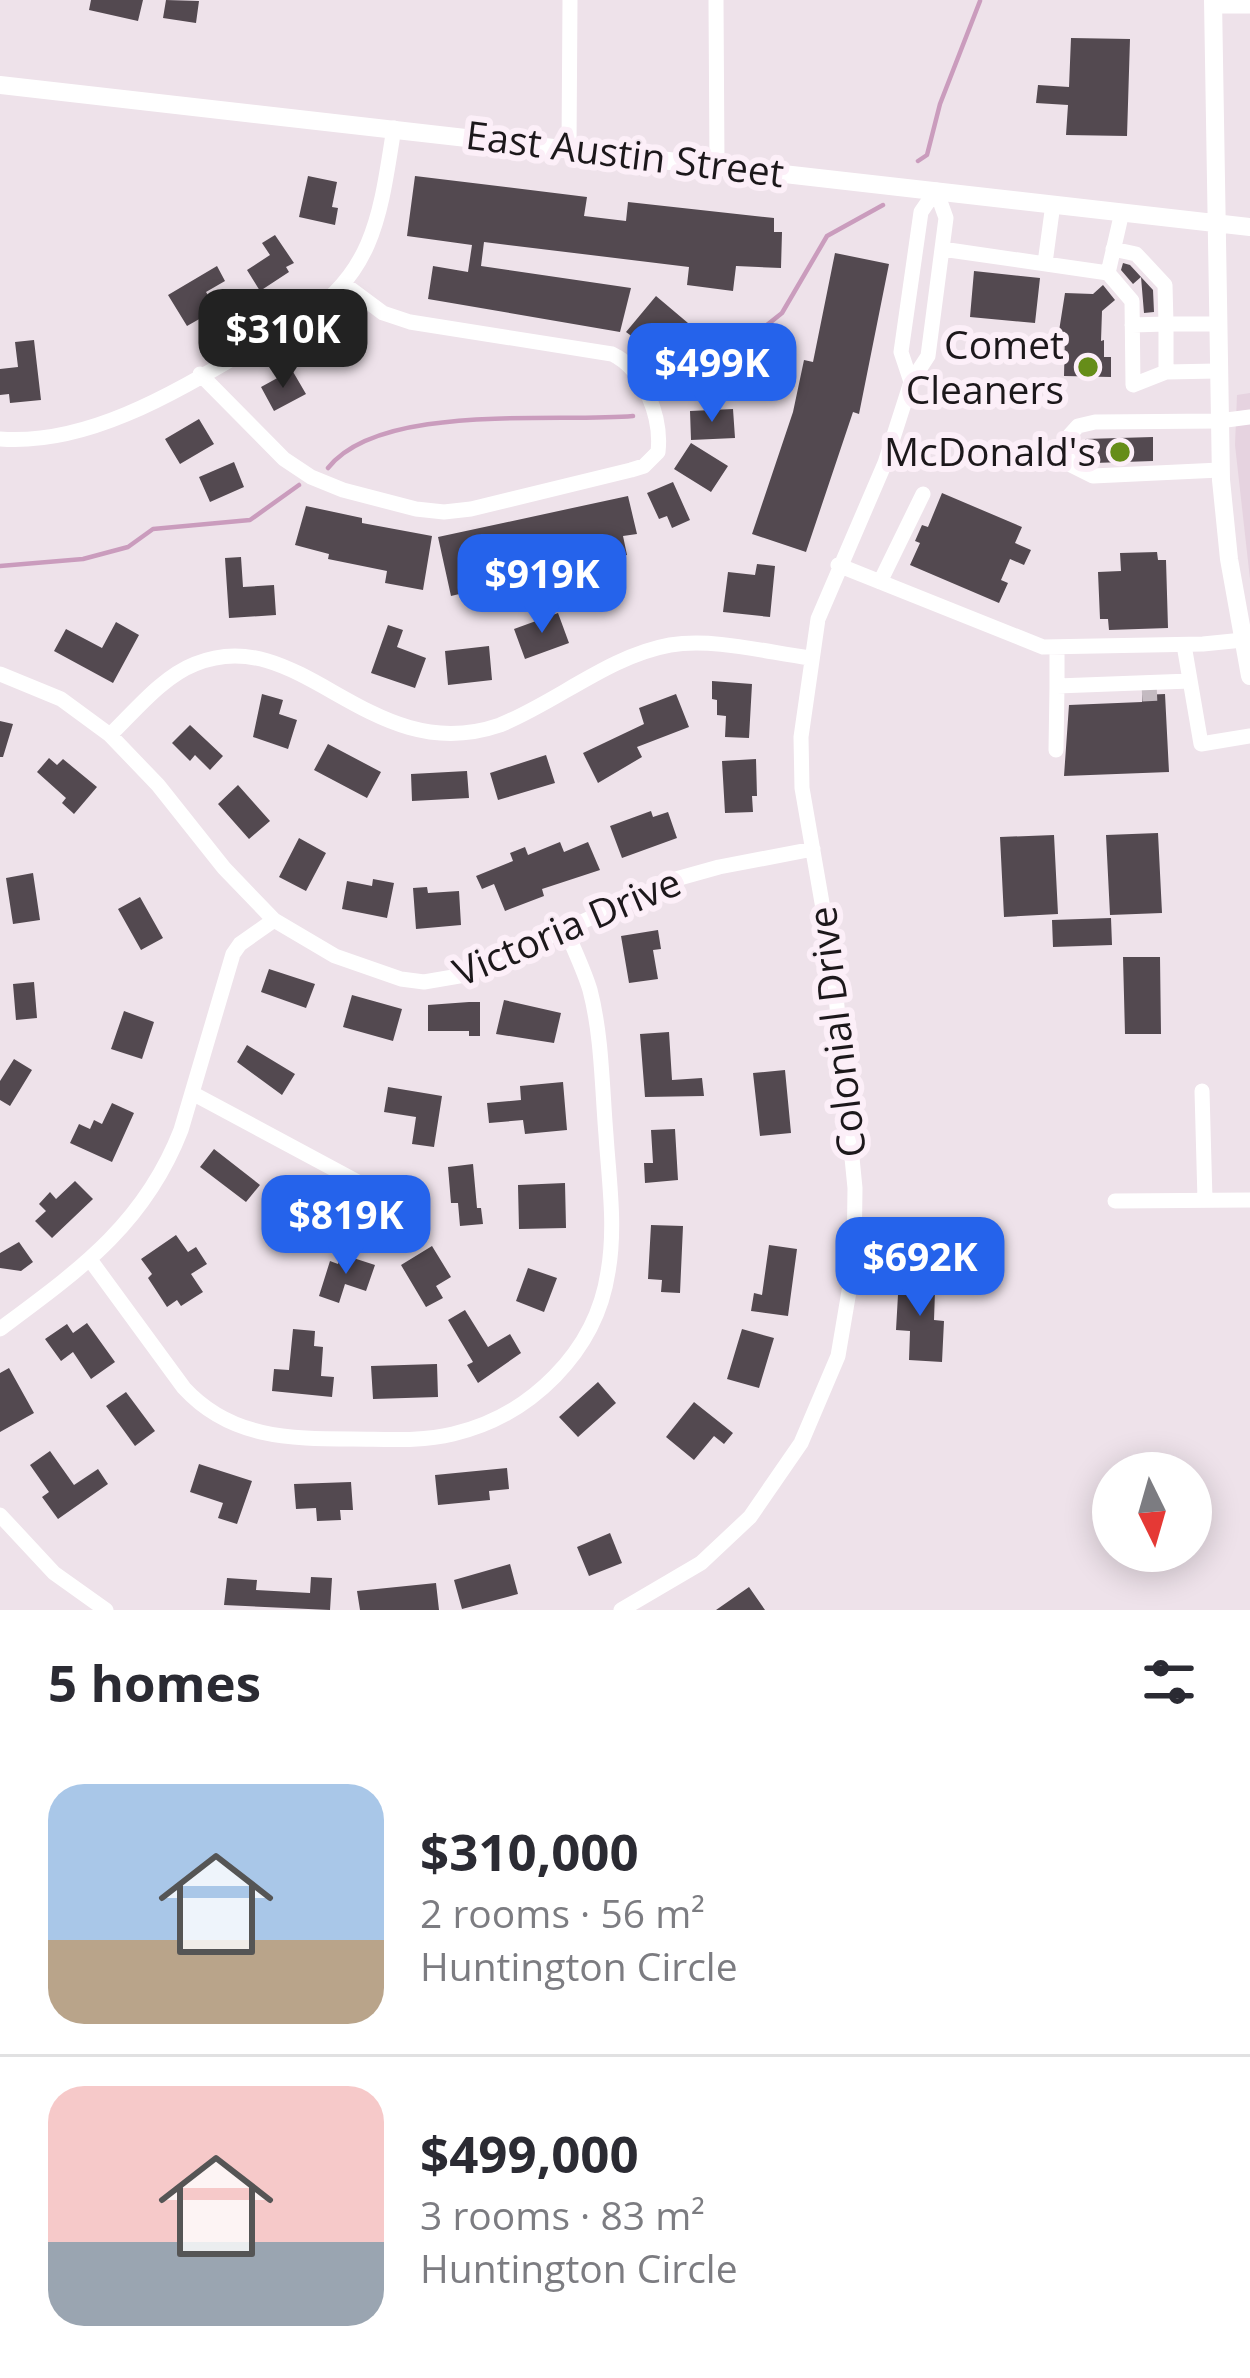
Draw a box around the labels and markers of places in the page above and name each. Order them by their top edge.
pin: $310K [199,289,367,391]
place label: Comet Cleaners [906,317,1064,415]
pin: $499K [628,323,796,425]
marker: Comet Cleaners [1075,354,1101,380]
place label: McDonald's [884,424,1096,477]
marker: McDonald's [1107,439,1133,465]
pin: $919K [458,534,626,636]
pin: $819K [262,1175,430,1277]
pin: $692K [836,1217,1004,1319]

